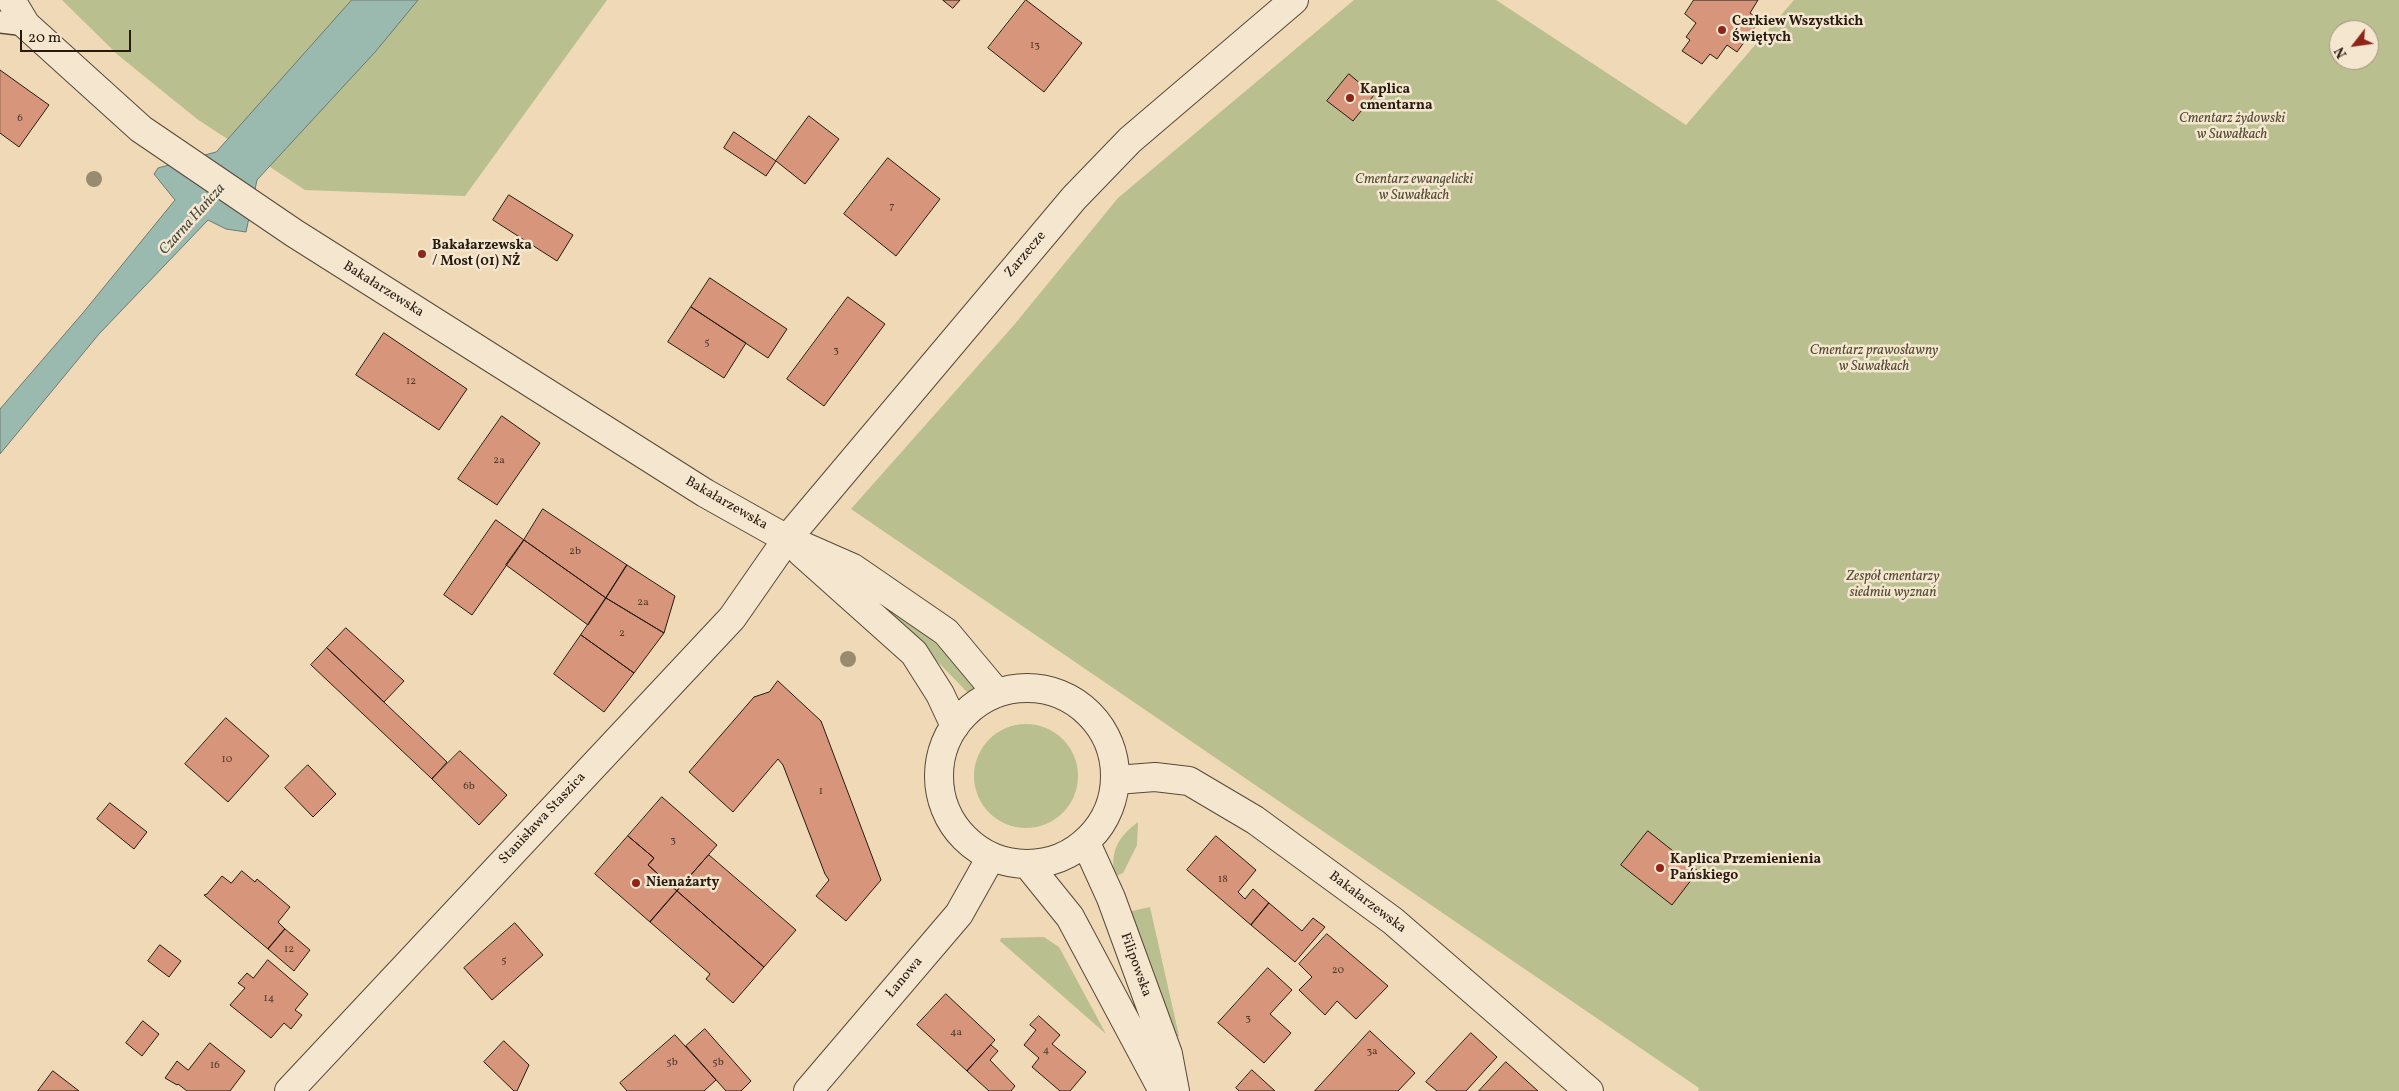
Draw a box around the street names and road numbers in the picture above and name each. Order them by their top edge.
street label: Zarzecze [1002,228,1050,282]
street label: Bakałarzewska [339,258,427,322]
street label: Bakałarzewska [682,474,770,534]
street label: Stanisława Staszica [496,770,590,868]
street label: Bakałarzewska [1325,869,1409,937]
street label: Filipowska [1116,931,1154,999]
street label: Łanowa [883,954,927,1002]

